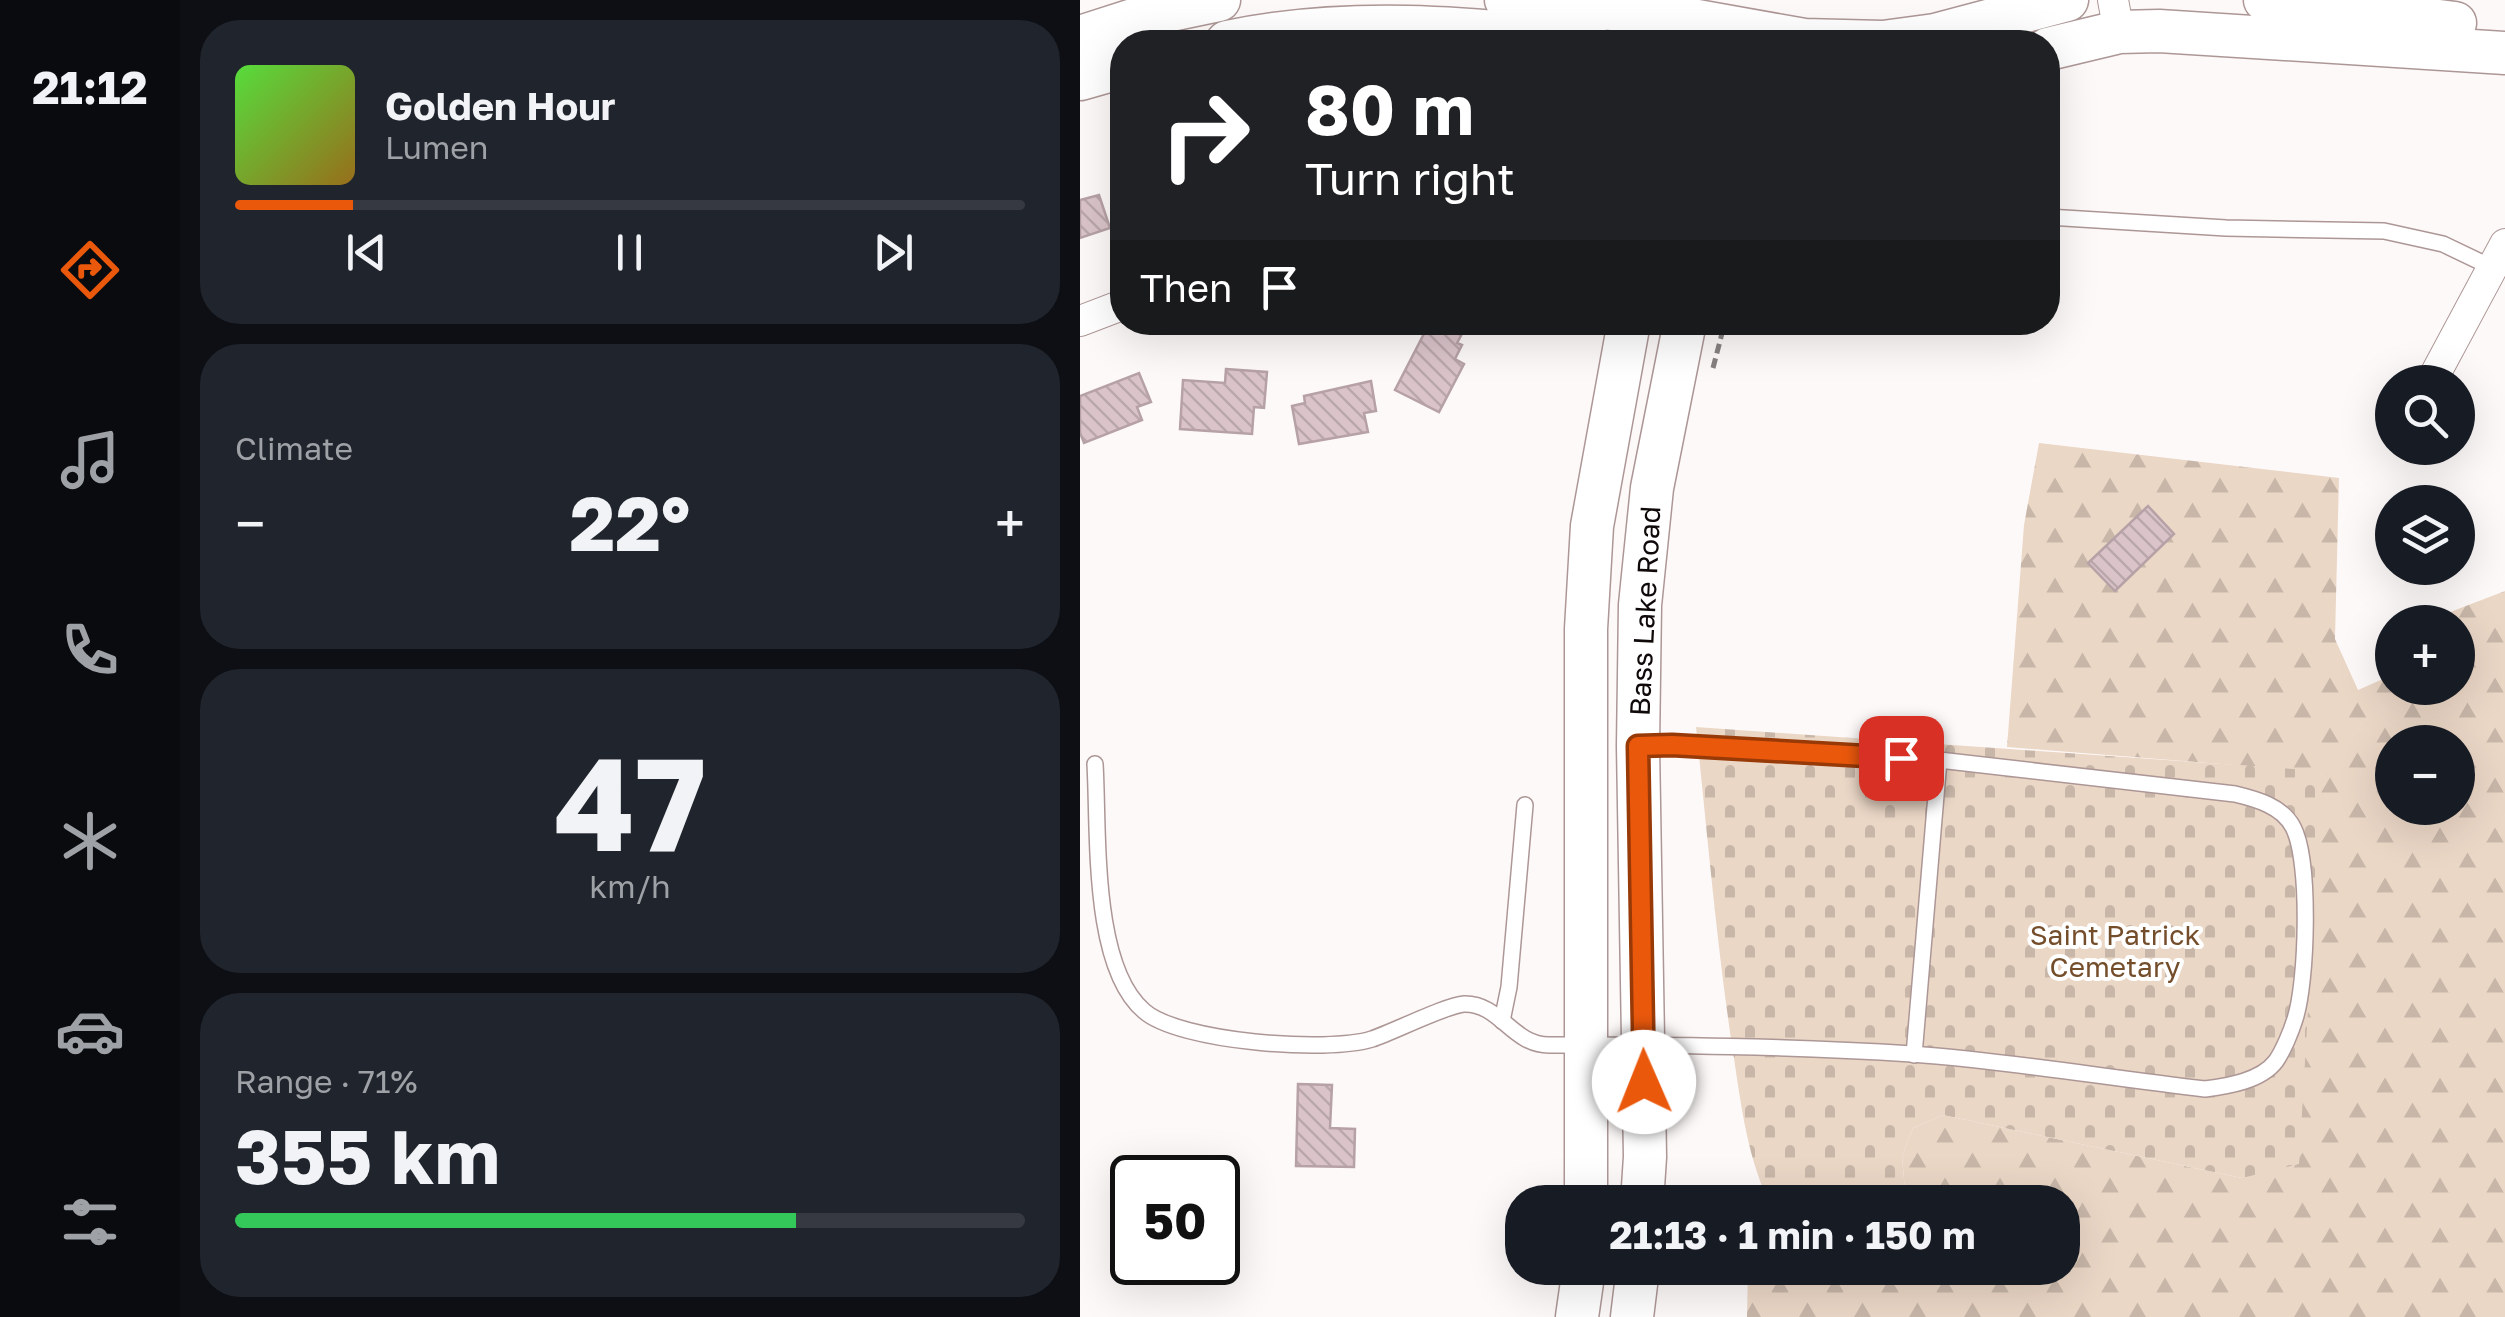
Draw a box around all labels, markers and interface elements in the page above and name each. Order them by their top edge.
text: 21:12 [32,60,148,114]
text: 80 m [1305,66,1474,150]
icon: right [1140,70,1270,200]
text: Golden Hour [385,83,616,128]
text: Lumen [385,128,489,166]
text: Turn right [1305,151,1515,205]
icon: previous [339,225,394,280]
icon: pause [602,225,657,280]
icon: next [866,225,921,280]
icon: directions [55,235,125,305]
icon: arrive [1252,260,1307,315]
text: Then [1140,265,1232,310]
map controls [2375,365,2475,825]
button: search [2375,365,2475,465]
icon: music [55,425,125,495]
text: Climate [235,429,353,467]
text: 22° [570,477,690,568]
button: layers [2375,485,2475,585]
text: − [235,490,265,556]
text: + [995,490,1025,556]
street label: Bass Lake Road [1623,505,1666,717]
button: + [2375,605,2475,705]
icon: phone [55,615,125,685]
pin [1859,716,1944,801]
text: 47 [554,724,706,880]
button: − [2375,725,2475,825]
icon: arrive [1874,731,1929,786]
icon: climate [55,806,125,876]
text: km/h [589,867,671,905]
park label: Saint Patrick Cemetary [2030,918,2201,983]
icon: car [55,996,125,1066]
position arrow [1592,1030,1696,1134]
text: Range · 71% [235,1062,417,1100]
text: 355 km [235,1110,500,1201]
speed limit sign: 50 [1110,1155,1240,1285]
icon: filters [55,1187,125,1257]
text: 21:13 · 1 min · 150 m [1610,1212,1975,1257]

